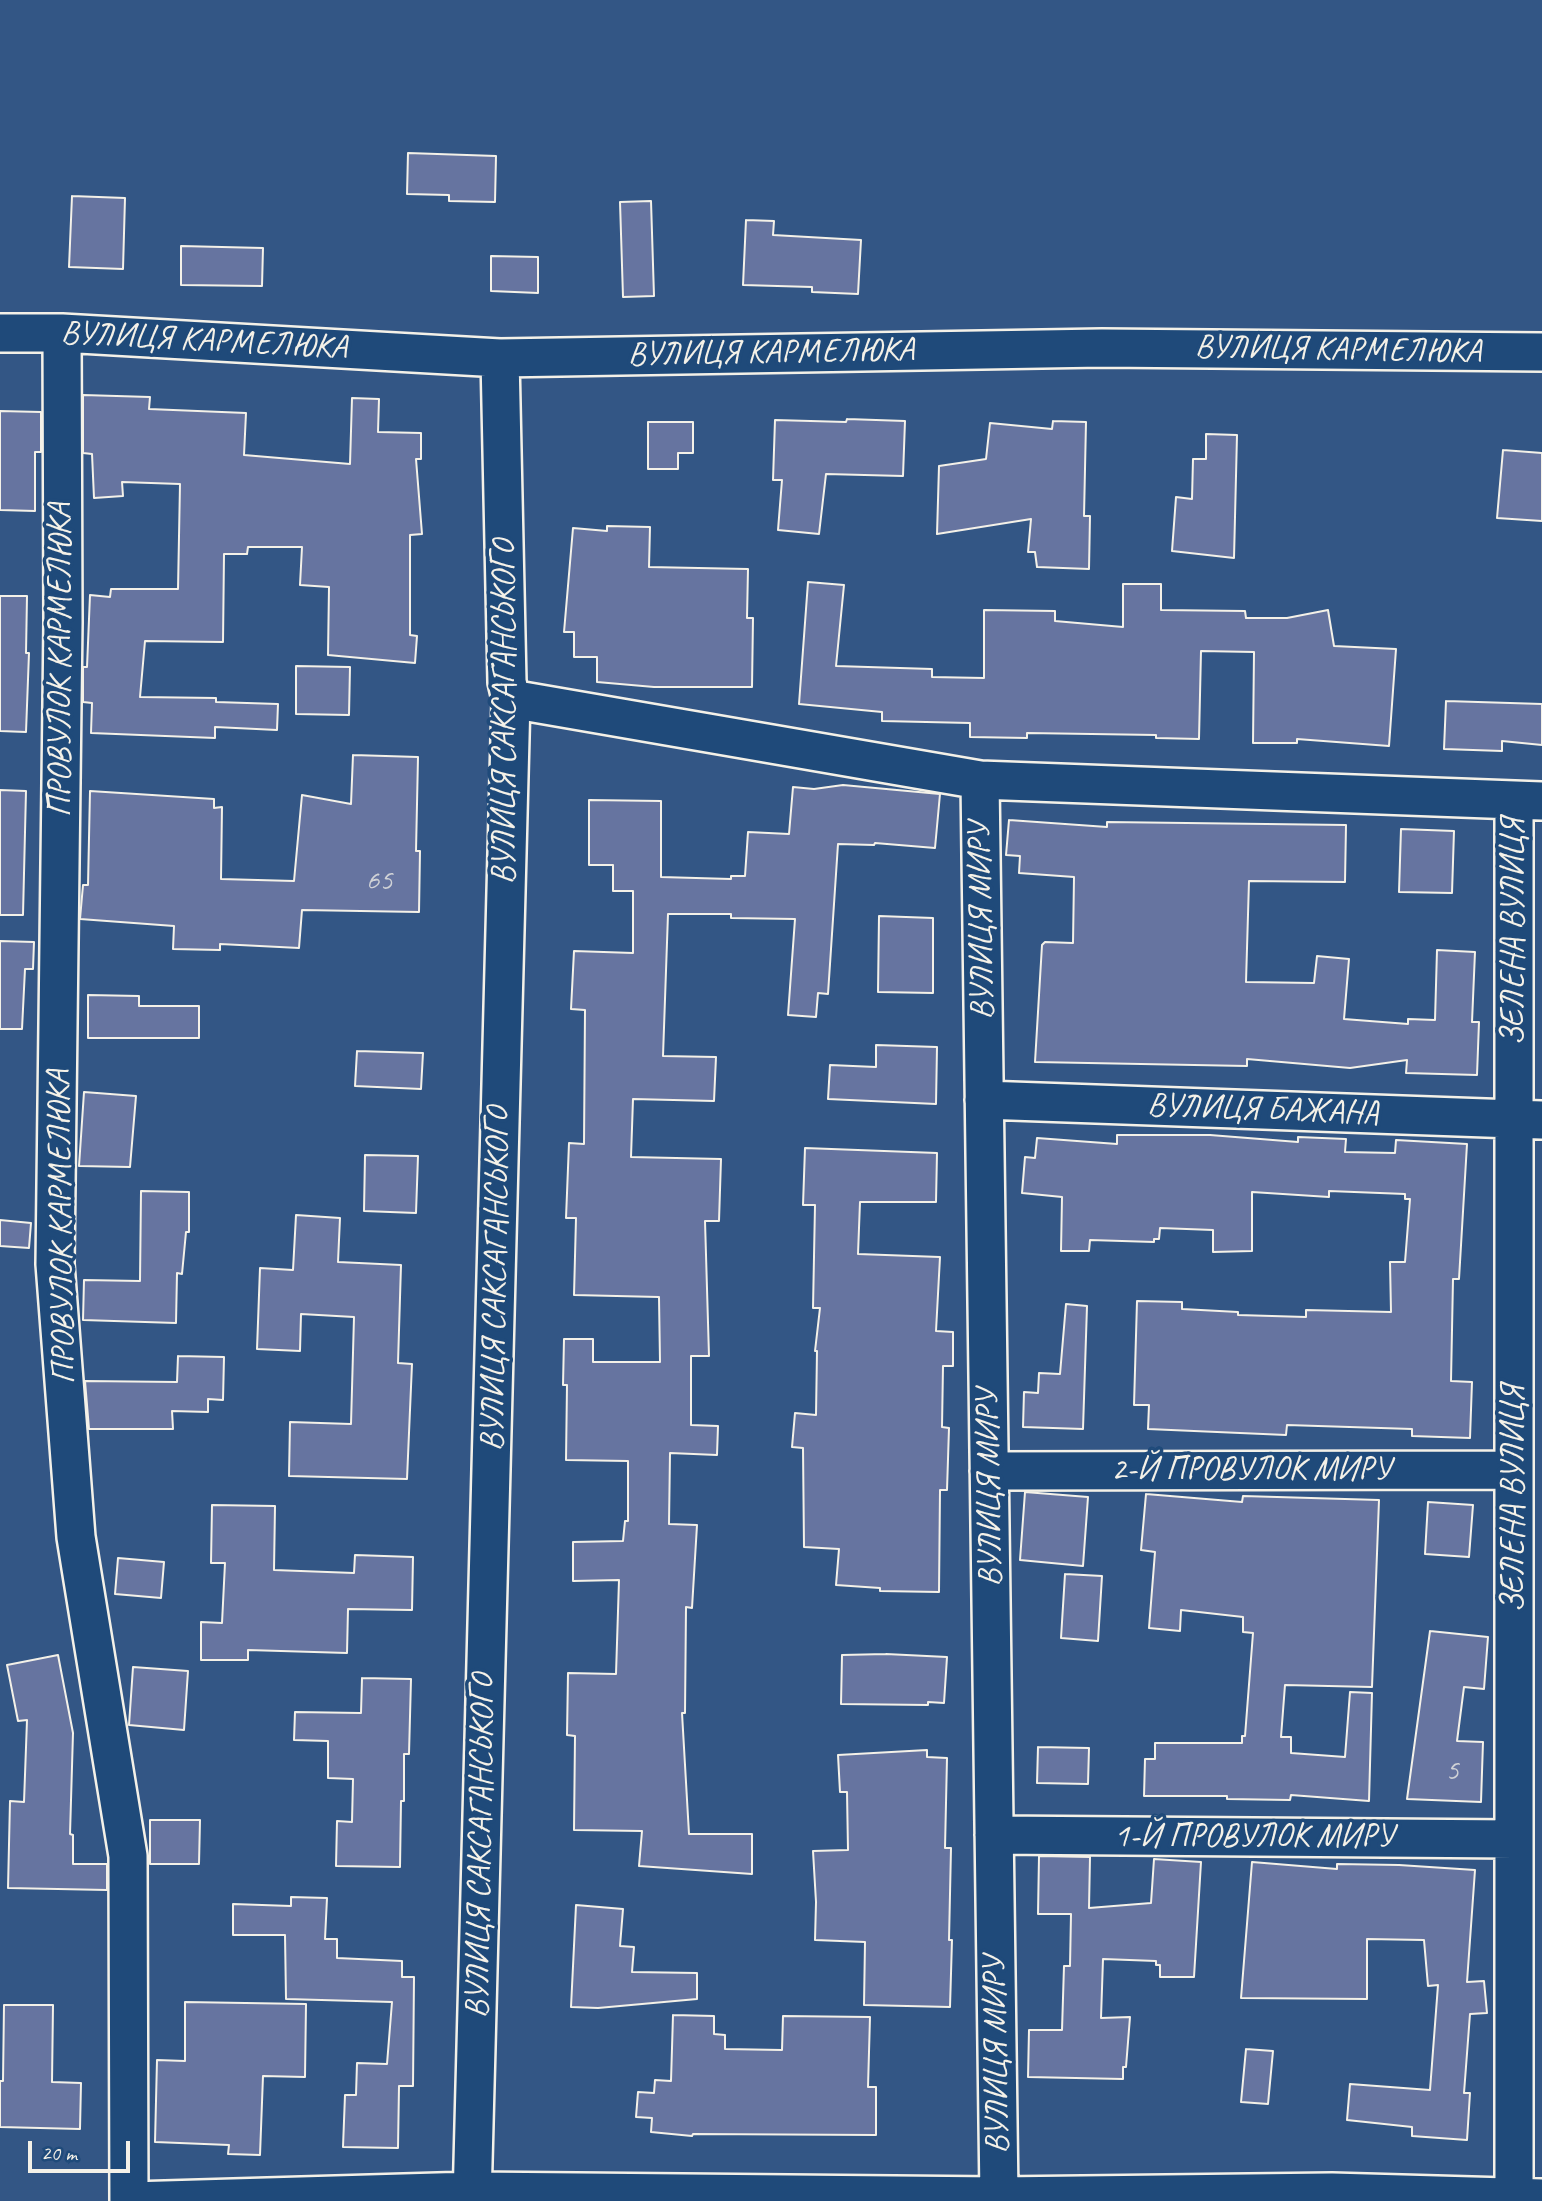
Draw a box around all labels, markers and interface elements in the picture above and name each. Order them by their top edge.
street label: ВУЛИЦЯ КАРМЕЛЮКА [60,314,348,368]
street label: ВУЛИЦЯ КАРМЕЛЮКА [1194,328,1482,372]
street label: ВУЛИЦЯ КАРМЕЛЮКА [627,331,915,375]
street label: ПРОВУЛОК КАРМЕЛЮКА [41,503,81,817]
street label: ВУЛИЦЯ САКСАГАНСЬКОГО [485,540,525,884]
street label: ЗЕЛЕНА ВУЛИЦЯ [1494,818,1534,1046]
street label: ВУЛИЦЯ МИРУ [960,822,1004,1020]
house number: 65 [366,863,392,899]
street label: ПРОВУЛОК КАРМЕЛЮКА [39,1070,85,1384]
street label: ВУЛИЦЯ БАЖАНА [1147,1086,1379,1134]
street label: ВУЛИЦЯ САКСАГАНСЬКОГО [473,1107,519,1451]
street label: ЗЕЛЕНА ВУЛИЦЯ [1494,1385,1534,1613]
street label: ВУЛИЦЯ МИРУ [968,1389,1012,1587]
street label: 2-Й ПРОВУЛОК МИРУ [1111,1450,1391,1490]
street label: ВУЛИЦЯ САКСАГАНСЬКОГО [458,1674,504,2018]
house number: 5 [1445,1753,1459,1789]
street label: 1-Й ПРОВУЛОК МИРУ [1114,1817,1394,1857]
street label: ВУЛИЦЯ МИРУ [975,1956,1019,2154]
scale bar [32,2128,133,2172]
text: 20 m [41,2140,77,2166]

